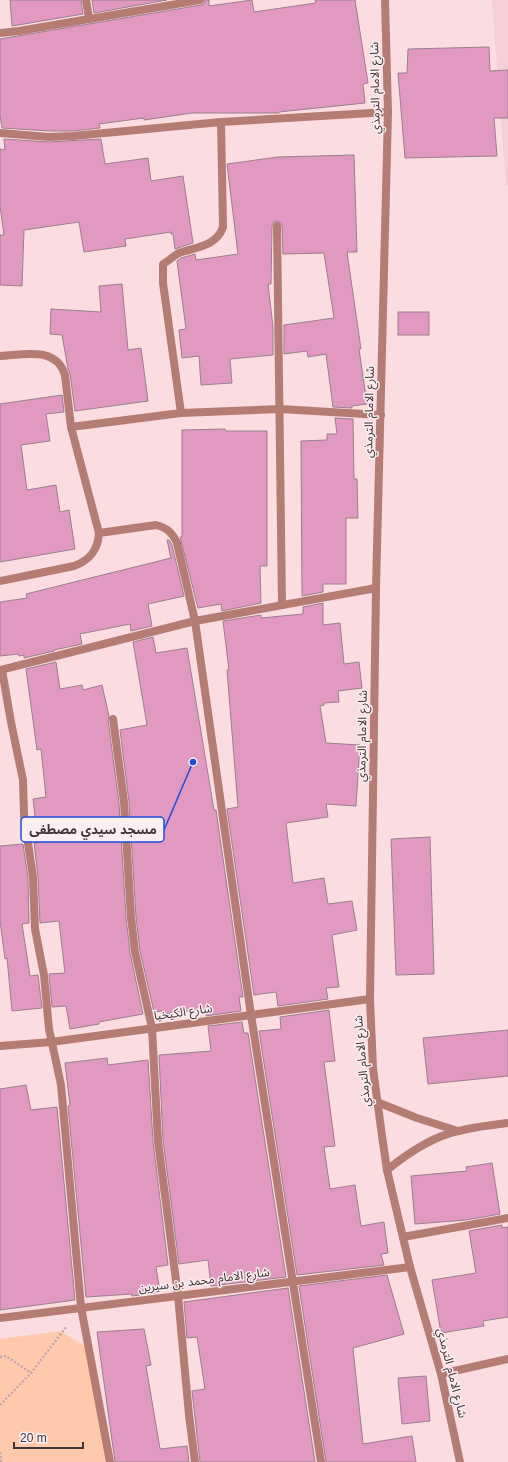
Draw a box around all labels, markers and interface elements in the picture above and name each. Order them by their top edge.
street label: شارع الامام الترمذي [367,42,386,134]
street label: شارع الامام الترمذي [361,366,380,458]
street label: شارع الامام الترمذي [354,690,373,782]
callout: مسجد سيدي مصطفى [21,817,164,842]
text: مسجد سيدي مصطفى [29,822,157,840]
street label: شارع الكيخيا [153,1001,213,1025]
street label: شارع الامام الترمذي [351,1014,376,1107]
street label: شارع الامام محمد بن سيرين [138,1265,271,1297]
street label: شارع الامام الترمذي [431,1327,470,1420]
scale bar [14,1424,83,1450]
text: 20 m [20,1431,47,1445]

